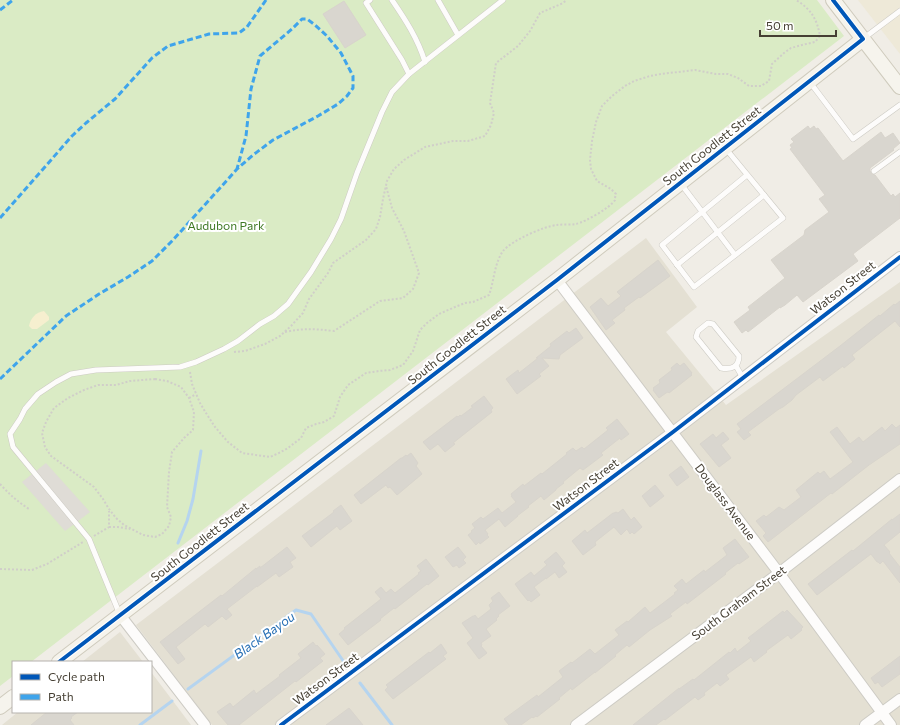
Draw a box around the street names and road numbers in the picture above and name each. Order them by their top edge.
street label: South Goodlett Street [660,103,763,188]
street label: Watson Street [807,257,878,317]
street label: South Goodlett Street [405,302,508,387]
street label: Watson Street [550,455,621,513]
street label: Douglass Avenue [693,461,759,542]
street label: South Goodlett Street [148,499,251,584]
street label: South Graham Street [688,562,788,642]
street label: Watson Street [290,649,361,707]

